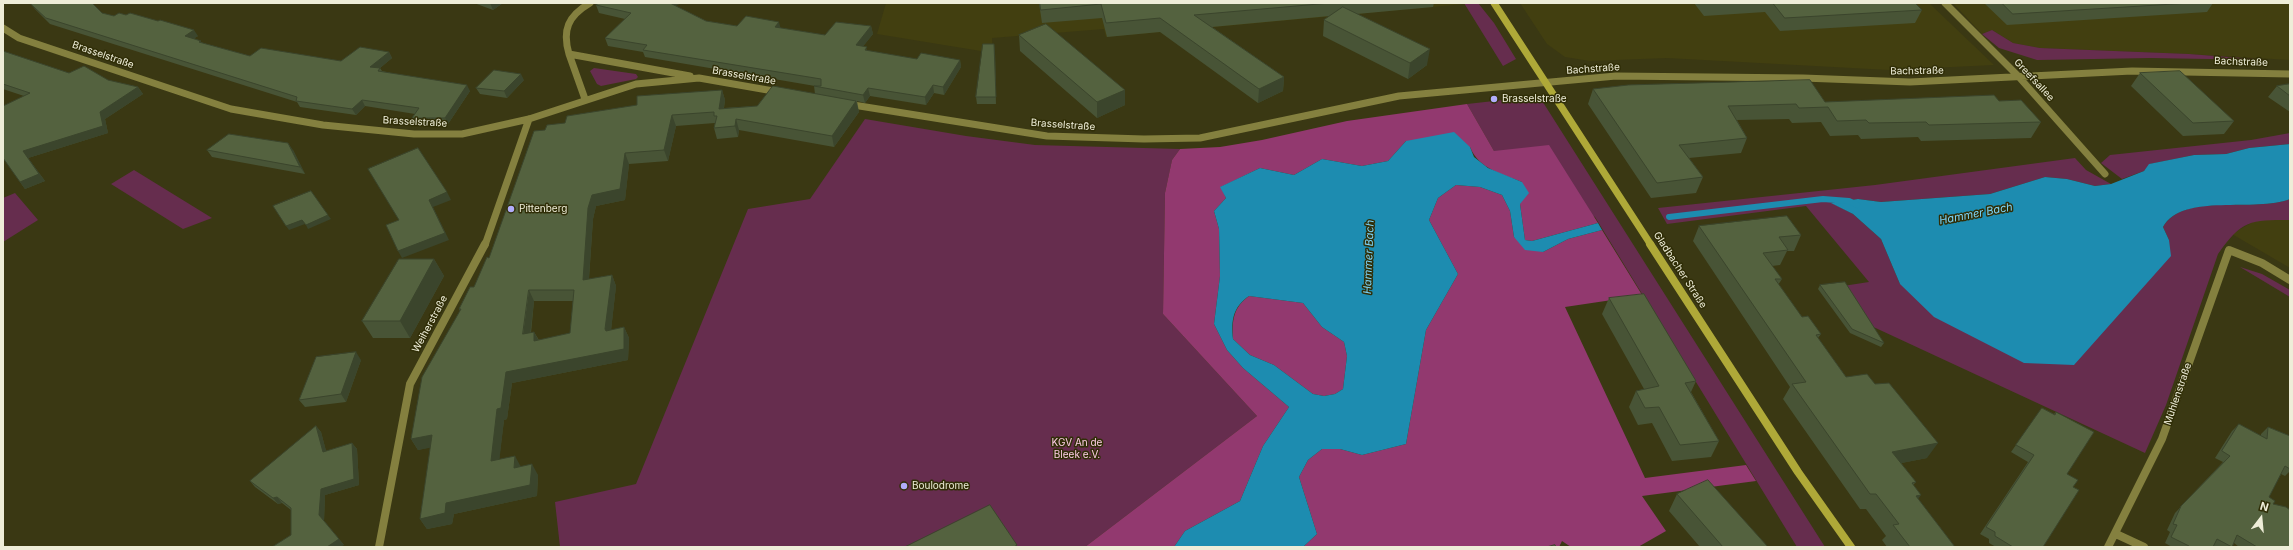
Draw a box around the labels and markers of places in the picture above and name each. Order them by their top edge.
place label: Brasselstraße [1502,93,1567,105]
marker: Brasselstraße [1489,94,1499,104]
place label: Pittenberg [519,203,567,215]
marker: Pittenberg [506,204,516,214]
place label: Boulodrome [912,480,969,492]
marker: Boulodrome [899,481,909,491]

